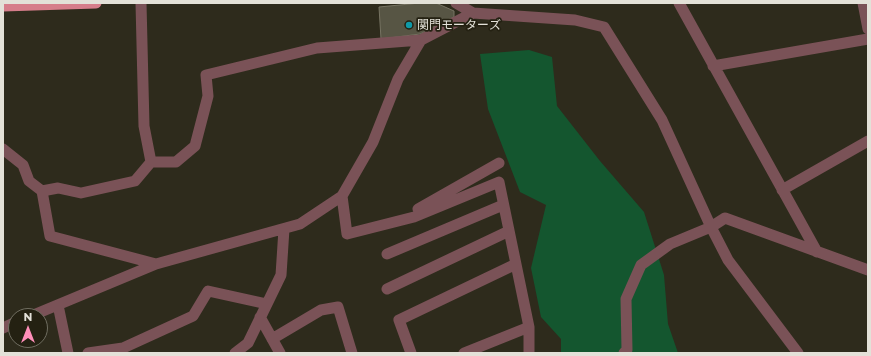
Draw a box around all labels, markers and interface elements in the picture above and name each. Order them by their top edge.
place label: 関門モーターズ [417,18,501,32]
marker: 関門モーターズ [404,20,414,30]
north arrow [8,308,48,348]
text: N [24,310,32,324]

